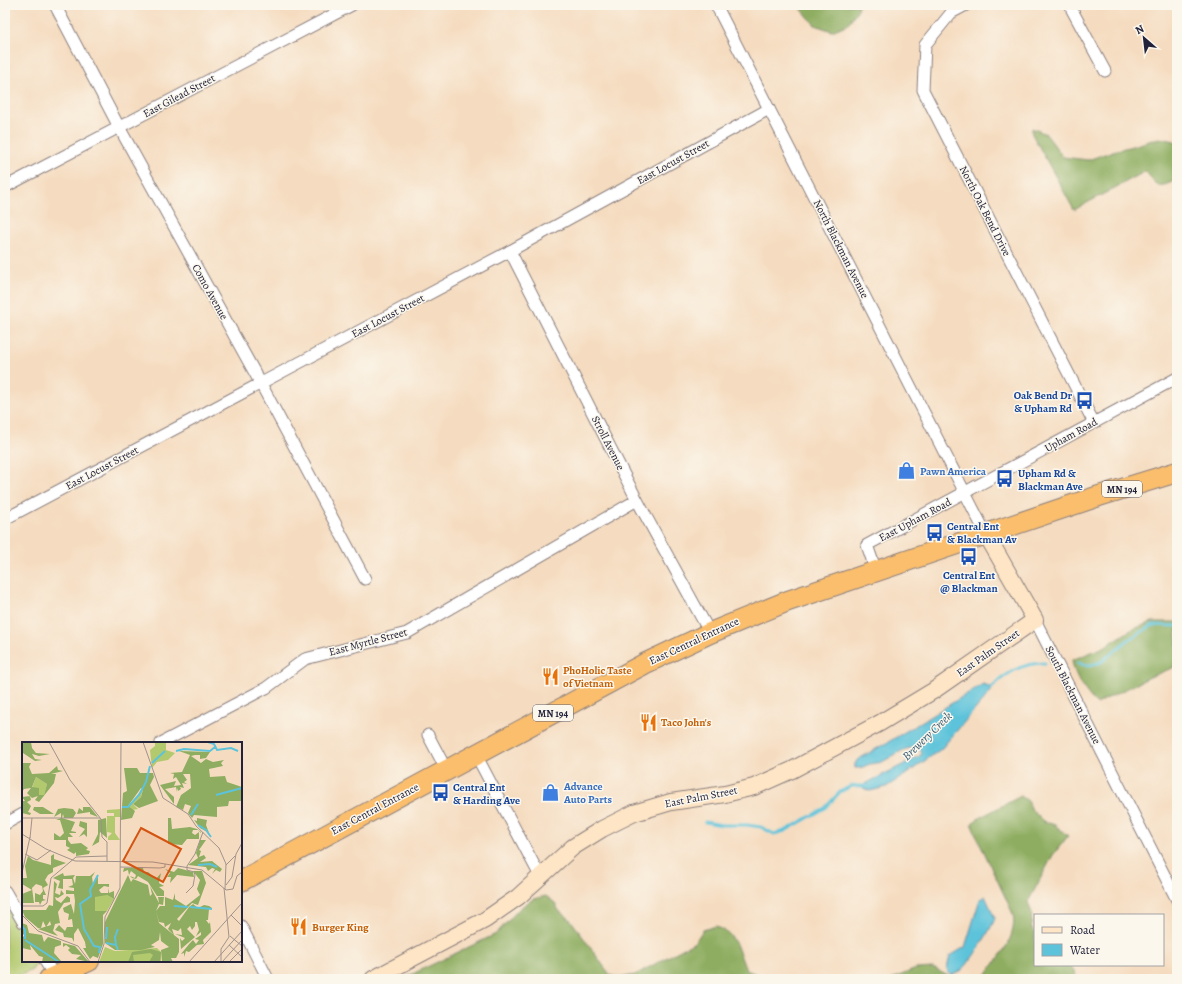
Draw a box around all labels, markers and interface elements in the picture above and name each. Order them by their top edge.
north arrow [1124,18,1164,58]
text: N [1132,21,1147,38]
street label: East Gilead Street [140,70,218,121]
street label: East Locust Street [634,136,712,188]
street label: North Oak Bend Drive [956,163,1014,259]
street label: North Blackman Avenue [810,197,872,301]
street label: Como Avenue [188,261,232,323]
street label: East Locust Street [349,290,427,342]
place label: Oak Bend Dr & Upham Rd [1014,388,1072,416]
bus stop icon: Oak Bend Dr & Upham Rd [1075,391,1095,411]
street label: Stroll Avenue [588,413,628,473]
street label: Upham Road [1042,414,1100,456]
street label: East Locust Street [63,442,141,494]
shop icon: Pawn America [897,461,917,481]
place label: Pawn America [920,464,987,479]
place label: Upham Rd & Blackman Ave [1018,466,1083,494]
bus stop icon: Upham Rd & Blackman Ave [995,469,1015,489]
road number: MN 194 [1102,481,1142,497]
street label: East Upham Road [876,495,954,545]
place label: Central Ent & Blackman Av [947,519,1018,547]
bus stop icon: Central Ent & Blackman Av [924,522,944,542]
bus stop icon: Central Ent @ Blackman [959,547,979,567]
place label: Central Ent @ Blackman [940,568,998,596]
street label: East Central Entrance [647,614,741,668]
street label: East Myrtle Street [327,624,409,660]
street label: East Palm Street [954,626,1023,680]
street label: South Blackman Avenue [1042,643,1104,747]
place label: PhoHolic Taste of Vietnam [563,663,632,691]
restaurant icon: PhoHolic Taste of Vietnam [540,666,560,686]
road number: MN 194 [533,705,573,721]
water label: Brewery Creek [899,708,956,764]
restaurant icon: Taco John's [638,712,658,732]
place label: Taco John's [661,715,712,730]
inset map [22,742,242,962]
street label: East Central Entrance [328,779,422,839]
place label: Advance Auto Parts [563,779,613,807]
place label: Central Ent & Harding Ave [453,780,520,808]
shop icon: Advance Auto Parts [541,782,561,802]
bus stop icon: Central Ent & Harding Ave [430,783,450,803]
street label: East Palm Street [663,783,739,811]
legend [1034,914,1164,966]
restaurant icon: Burger King [289,917,309,937]
place label: Burger King [312,920,369,935]
text: Road [1070,922,1096,938]
text: Water [1069,942,1100,958]

